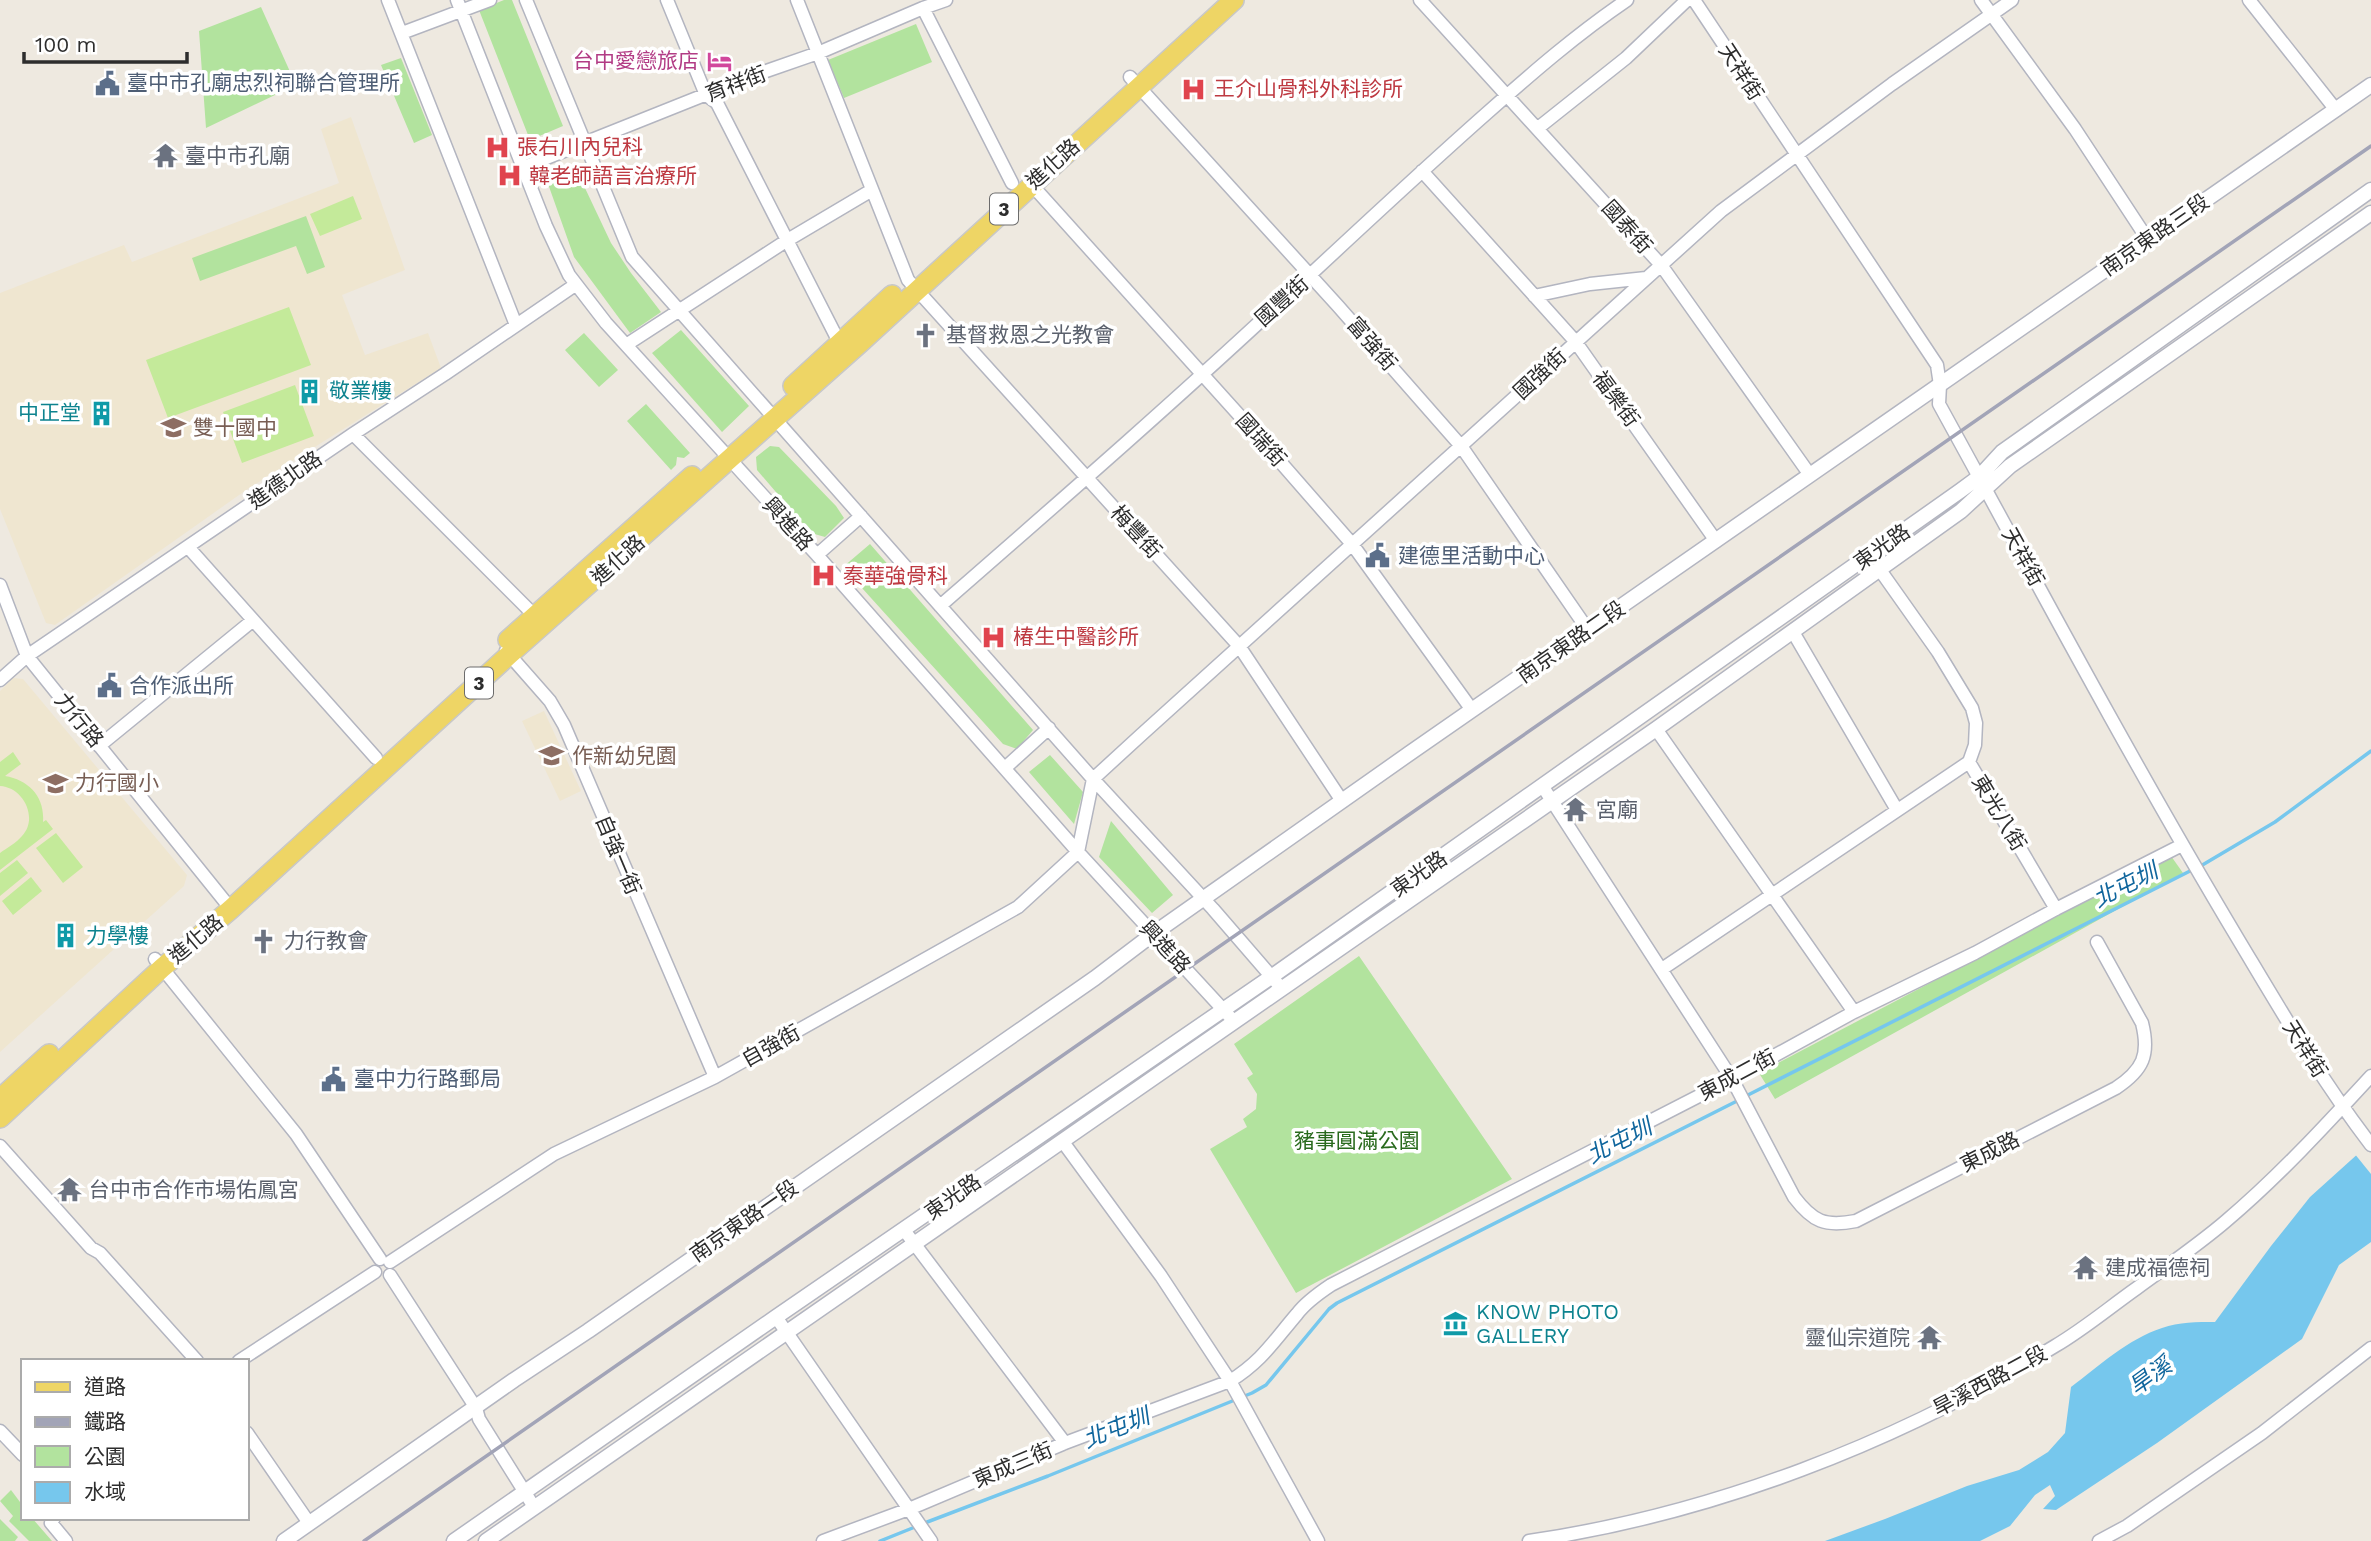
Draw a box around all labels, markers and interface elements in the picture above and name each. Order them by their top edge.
scale bar [24,21,187,65]
text: 100 m [35,32,97,57]
street label: 天祥街 [1714,39,1769,105]
hotel icon: 台中愛戀旅店 [705,47,733,75]
place label: 台中愛戀旅店 [573,48,699,73]
street label: 育祥街 [702,61,770,106]
public building icon: 臺中市孔廟忠烈祠聯合管理所 [93,69,121,97]
place label: 臺中市孔廟忠烈祠聯合管理所 [127,70,400,95]
hospital icon: 王介山骨科外科診所 [1180,75,1208,103]
place label: 王介山骨科外科診所 [1214,76,1403,101]
hospital icon: 張右川內兒科 [483,133,511,161]
street label: 進化路 [1021,133,1084,194]
place label: 張右川內兒科 [517,134,643,159]
temple icon: 臺中市孔廟 [151,142,179,170]
place label: 臺中市孔廟 [185,143,290,168]
hospital icon: 韓老師語言治療所 [495,162,523,190]
place label: 韓老師語言治療所 [529,163,697,188]
street label: 南京東路三段 [2096,188,2213,281]
road number: 3 [990,194,1018,224]
street label: 國泰街 [1597,195,1658,258]
street label: 國豐街 [1250,270,1313,331]
street label: 富強街 [1342,312,1402,376]
church icon: 基督救恩之光教會 [912,321,940,349]
place label: 基督救恩之光教會 [946,322,1114,347]
street label: 國強街 [1508,343,1571,404]
street label: 福樂街 [1588,366,1645,432]
building icon: 敬業樓 [295,377,323,405]
place label: 敬業樓 [329,378,392,403]
building icon: 中正堂 [87,399,115,427]
place label: 中正堂 [18,400,81,425]
street label: 國瑞街 [1231,408,1292,471]
school or university icon: 雙十國中 [159,414,187,442]
place label: 雙十國中 [193,415,277,440]
street label: 進德北路 [243,445,326,514]
street label: 興進路 [758,492,819,555]
street label: 梅豐街 [1106,500,1167,563]
street label: 東光路 [1849,518,1915,575]
street label: 天祥街 [1997,523,2050,590]
street label: 進化路 [586,529,649,590]
public building icon: 建德里活動中心 [1364,542,1392,570]
place label: 建德里活動中心 [1398,543,1545,568]
hospital icon: 秦華強骨科 [809,562,837,590]
place label: 秦華強骨科 [843,563,948,588]
street label: 南京東路二段 [1512,595,1629,688]
hospital icon: 椿生中醫診所 [979,623,1007,651]
place label: 椿生中醫診所 [1013,624,1139,649]
road number: 3 [465,668,493,698]
public building icon: 合作派出所 [95,672,123,700]
place label: 合作派出所 [129,673,234,698]
street label: 力行路 [50,687,109,752]
school or university icon: 作新幼兒園 [538,742,566,770]
place label: 作新幼兒園 [572,743,677,768]
school or university icon: 力行國小 [41,769,69,797]
place label: 力行國小 [75,770,159,795]
street label: 東光八街 [1967,770,2032,855]
temple icon: 宮廟 [1562,796,1590,824]
place label: 宮廟 [1596,797,1638,822]
street label: 自強一街 [591,811,646,898]
street label: 東光路 [1386,845,1452,902]
water label: 北屯圳 [2088,856,2165,913]
street label: 進化路 [164,909,228,968]
street label: 興進路 [1135,915,1196,978]
building icon: 力學樓 [52,922,80,950]
place label: 力學樓 [86,923,149,948]
church icon: 力行教會 [250,927,278,955]
place label: 力行教會 [284,928,368,953]
street label: 天祥街 [2278,1015,2333,1082]
street label: 自強街 [737,1019,804,1072]
street label: 東成二街 [1694,1044,1780,1105]
public building icon: 臺中力行路郵局 [320,1065,348,1093]
place label: 臺中力行路郵局 [354,1066,501,1091]
water label: 北屯圳 [1582,1112,1659,1169]
street label: 東成路 [1956,1126,2024,1177]
park label: 豬事圓滿公園 [1294,1128,1420,1153]
street label: 東光路 [920,1168,986,1225]
street label: 南京東路一段 [685,1174,802,1267]
temple icon: 台中市合作市場佑鳳宮 [55,1176,83,1204]
place label: 台中市合作市場佑鳳宮 [89,1177,299,1202]
temple icon: 建成福德祠 [2071,1254,2099,1282]
place label: 建成福德祠 [2105,1255,2210,1280]
place label: KNOW PHOTO GALLERY [1476,1299,1619,1348]
museum icon: KNOW PHOTO GALLERY [1442,1310,1470,1338]
temple icon: 靈仙宗道院 [1916,1324,1944,1352]
place label: 靈仙宗道院 [1805,1325,1910,1350]
street label: 旱溪西路二段 [1928,1340,2051,1421]
water label: 旱溪 [2124,1350,2179,1401]
legend [21,1359,248,1520]
text: 道路 [84,1374,126,1399]
water label: 北屯圳 [1079,1402,1156,1454]
text: 鐵路 [84,1409,126,1434]
street label: 東成三街 [969,1437,1056,1492]
text: 公園 [84,1444,126,1469]
text: 水域 [84,1479,126,1504]

